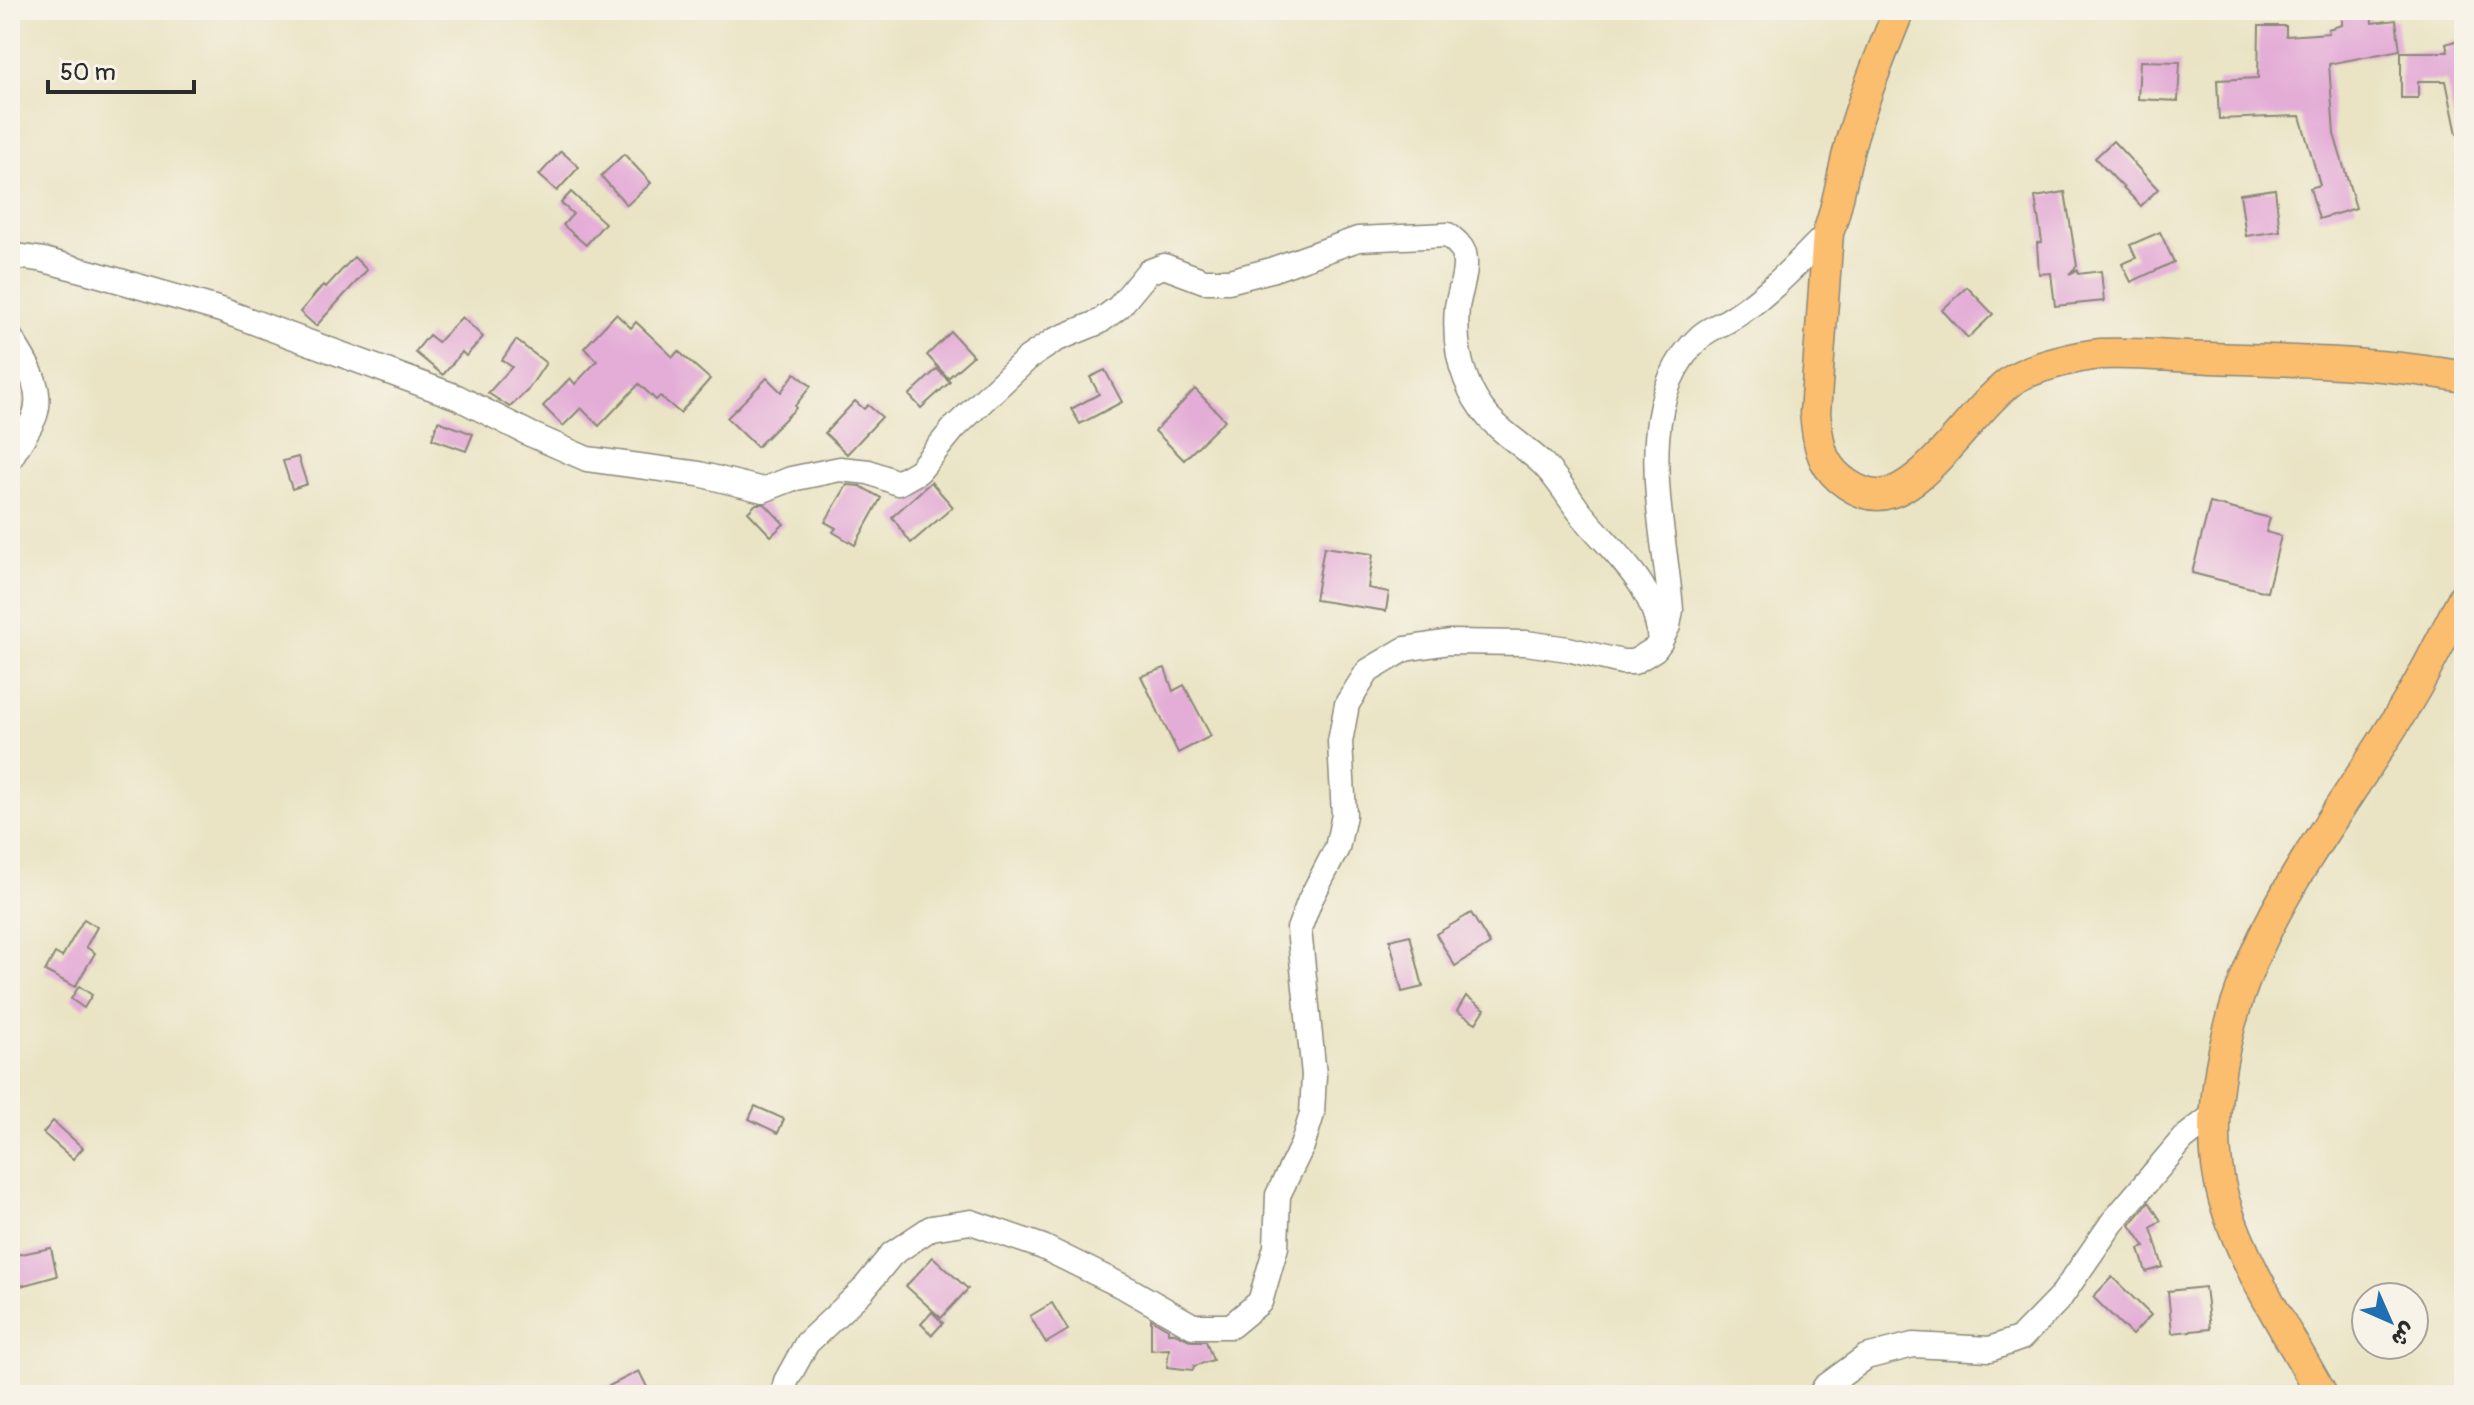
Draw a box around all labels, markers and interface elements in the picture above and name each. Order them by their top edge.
scale bar [48,44,194,94]
text: 50 m [60,58,116,87]
north arrow [2350,1281,2430,1361]
text: ش [2385,1316,2422,1353]

